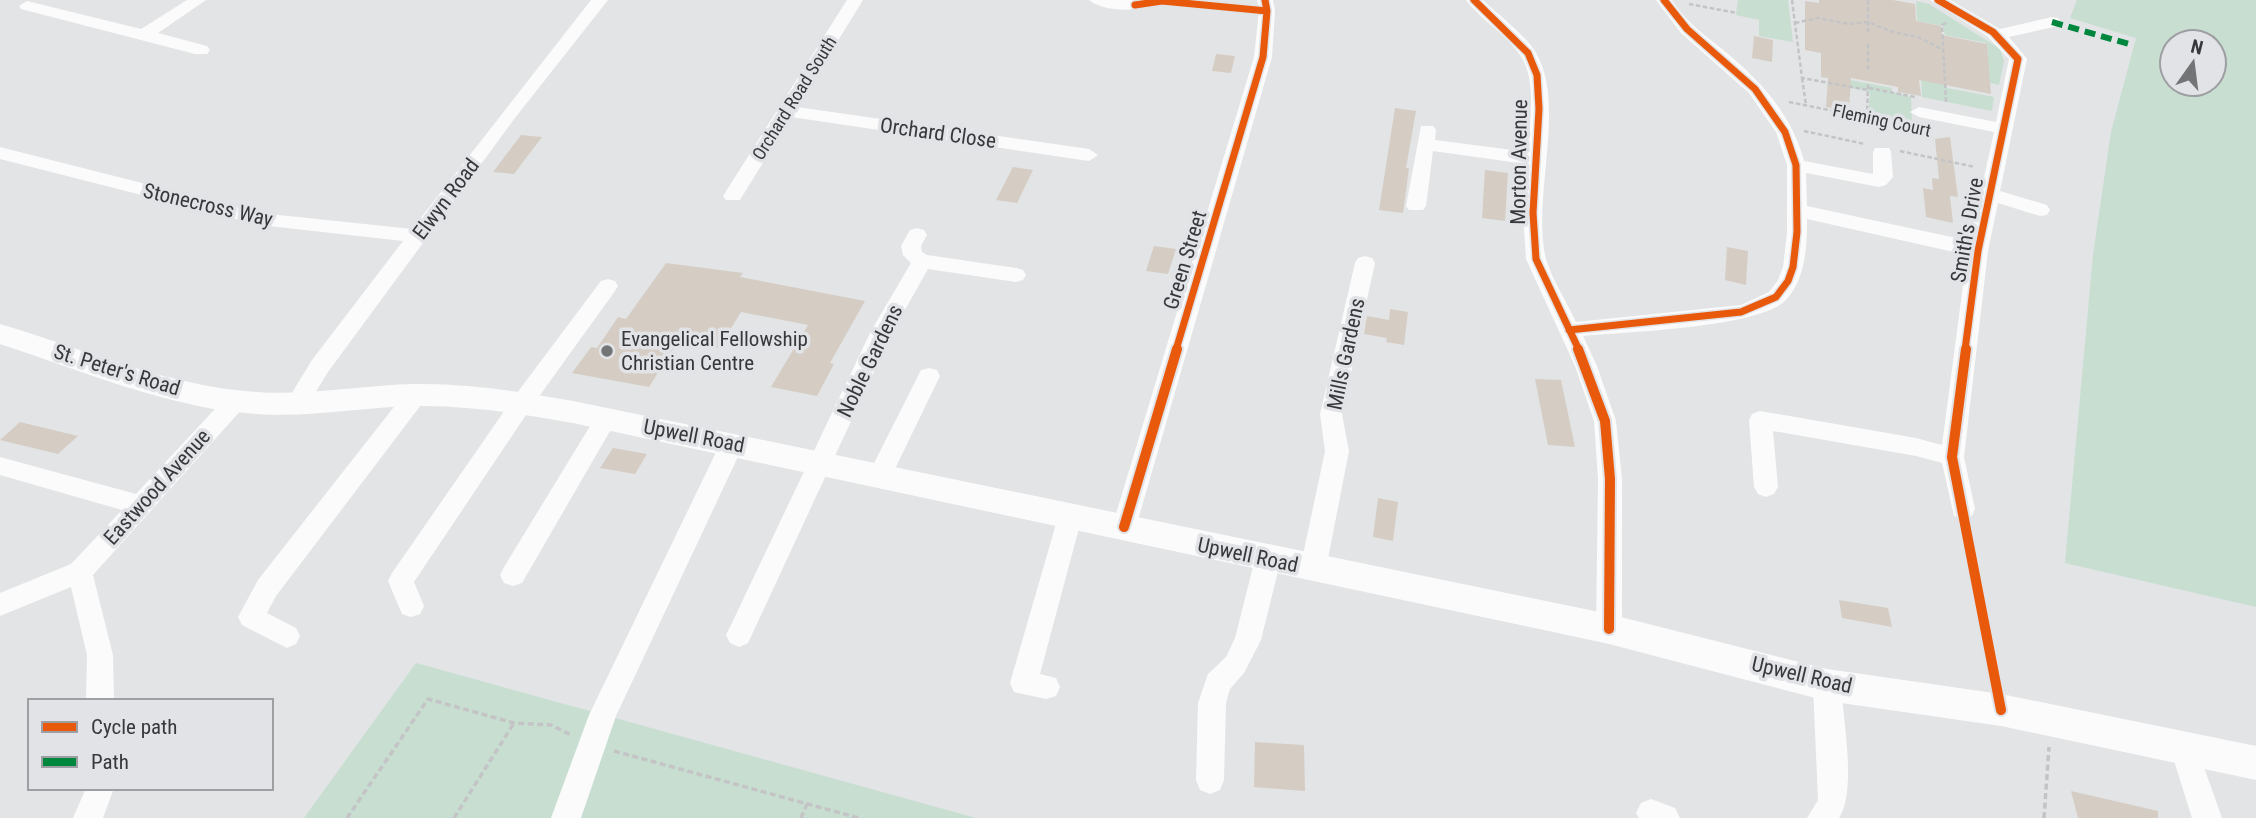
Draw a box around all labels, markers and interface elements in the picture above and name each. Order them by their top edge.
north arrow [2158,28,2228,98]
street label: Orchard Road South [748,32,840,164]
text: N [2189,34,2205,60]
street label: Morton Avenue [1506,99,1532,225]
street label: Fleming Court [1831,99,1933,141]
street label: Orchard Close [878,113,998,153]
street label: Elwyn Road [408,154,484,244]
street label: Smith's Drive [1946,176,1988,284]
street label: Stonecross Way [141,178,275,232]
street label: Green Street [1159,207,1211,313]
street label: Mills Gardens [1322,296,1370,412]
street label: Noble Gardens [832,301,908,421]
place label: Evangelical Fellowship Christian Centre [621,327,808,375]
street label: St. Peter's Road [51,339,183,401]
marker: Evangelical Fellowship Christian Centre [599,343,615,359]
street label: Upwell Road [642,414,746,458]
street label: Eastwood Avenue [99,424,215,550]
street label: Upwell Road [1195,533,1301,577]
street label: Upwell Road [1749,652,1855,698]
legend [28,699,273,790]
text: Cycle path [91,715,177,739]
text: Path [91,750,129,774]

